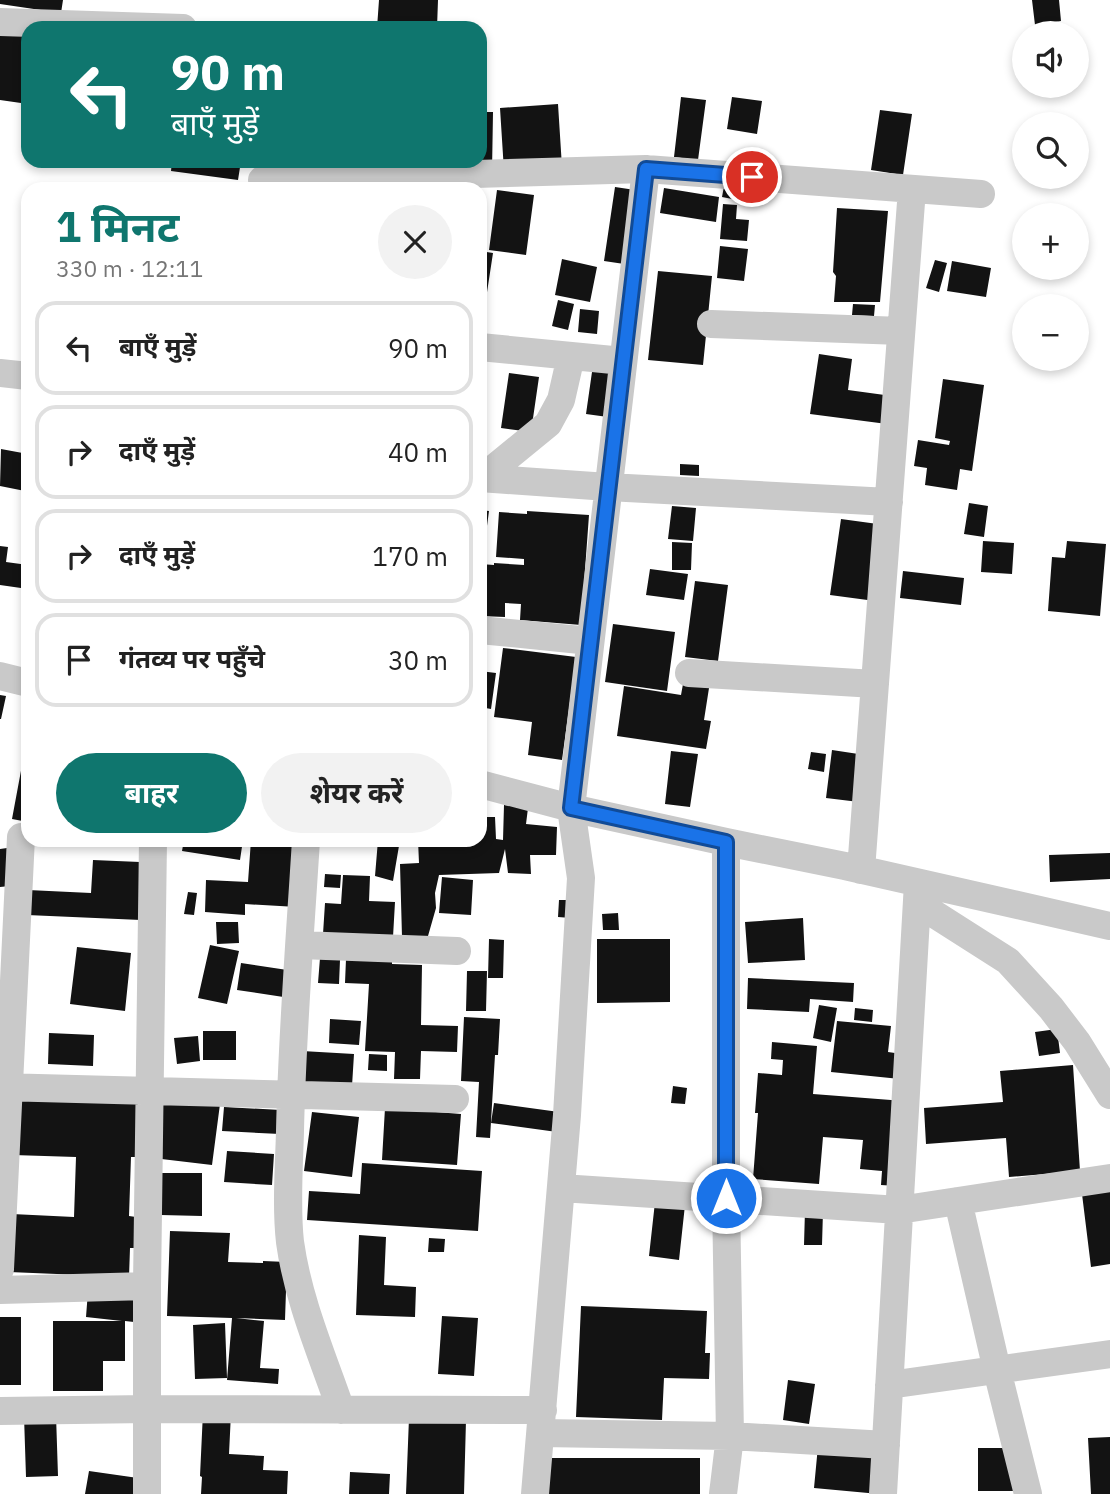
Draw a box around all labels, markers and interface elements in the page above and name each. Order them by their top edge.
map controls [1012,21,1089,371]
button: sound [1012,21,1089,98]
text: 90 m [171,40,285,103]
icon: left [56,49,147,140]
text: बाएँ मुड़ें [171,102,259,144]
button: search [1012,112,1089,189]
pin [722,147,782,207]
icon: arrive [733,158,771,196]
text: 1 मिनट [56,199,179,254]
button: + [1012,203,1089,280]
button: close [378,205,452,279]
text: 330 m · 12:11 [56,253,203,283]
button: − [1012,294,1089,371]
icon: left [60,329,98,367]
text: बाएँ मुड़ें [119,329,196,363]
text: 90 m [388,331,448,365]
icon: right [60,433,98,471]
text: दाएँ मुड़ें [119,433,195,467]
text: 40 m [388,435,448,469]
icon: right [60,537,98,575]
text: दाएँ मुड़ें [119,537,195,571]
text: 170 m [372,539,448,573]
icon: arrive [60,641,98,679]
text: गंतव्य पर पहुँचे [119,641,265,675]
text: 30 m [388,643,448,677]
button: बाहर [56,753,247,833]
button: शेयर करें [261,753,452,833]
position arrow [689,1161,763,1235]

